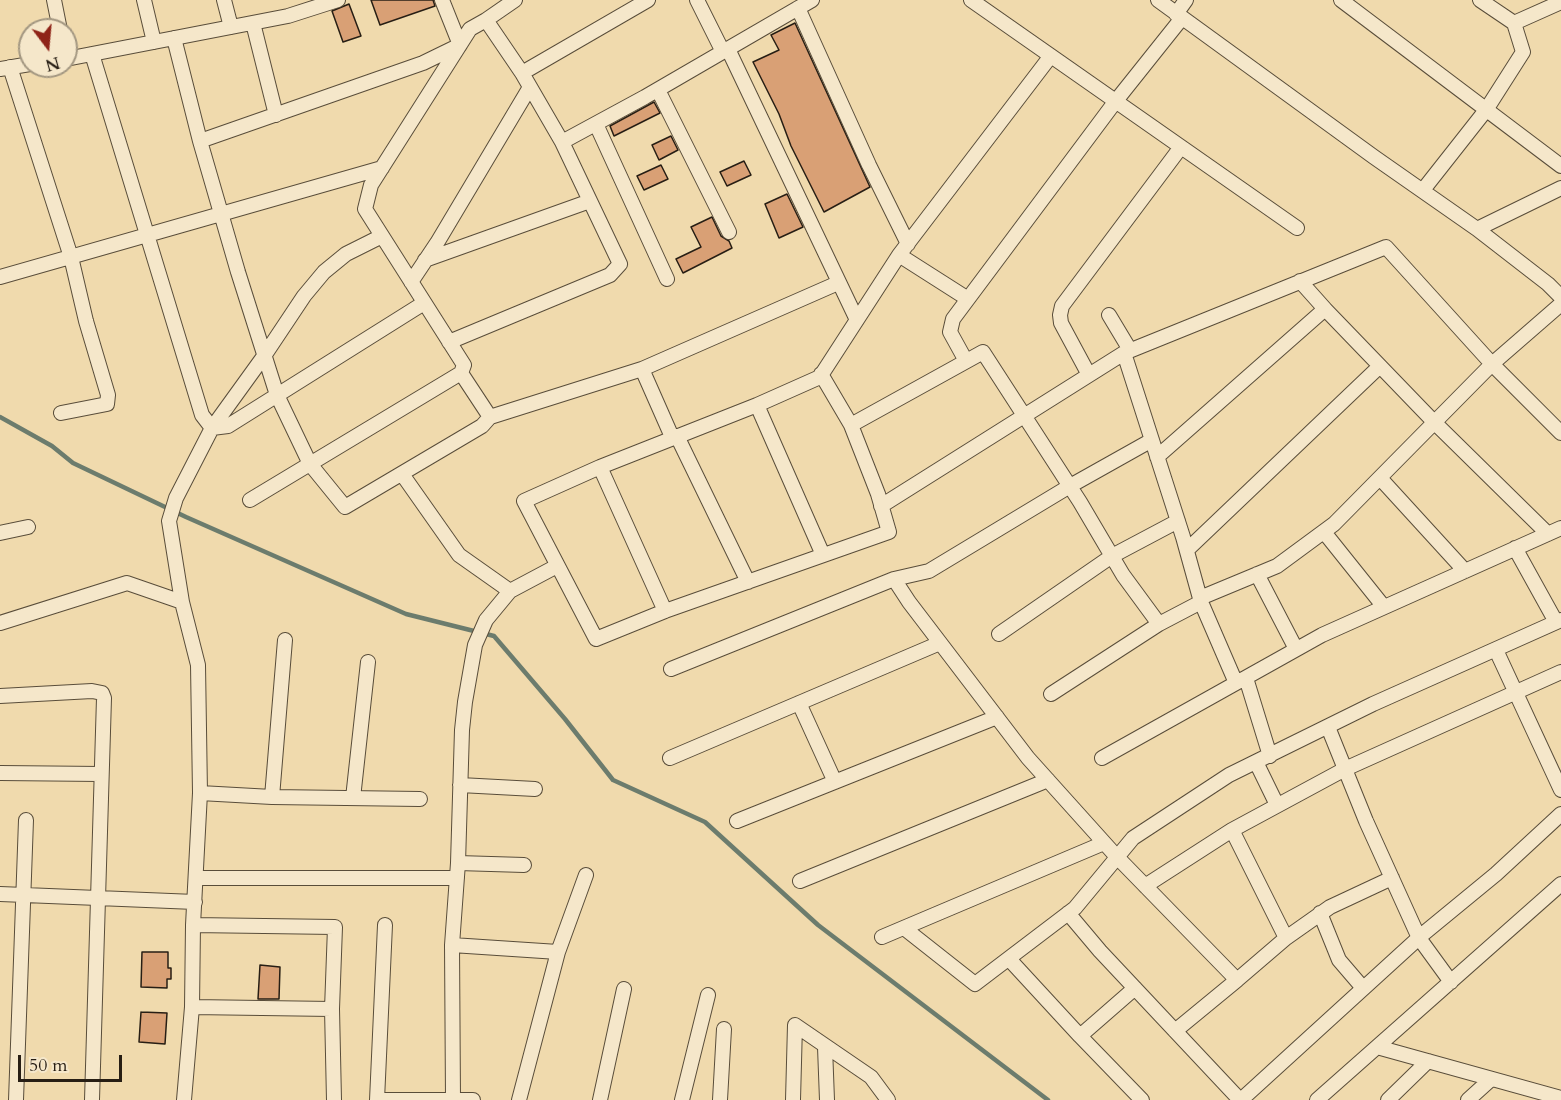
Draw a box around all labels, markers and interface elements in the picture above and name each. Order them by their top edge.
north arrow [18,18,78,78]
text: N [43,51,62,76]
scale bar [21,1043,124,1081]
text: 50 m [29,1053,68,1078]

